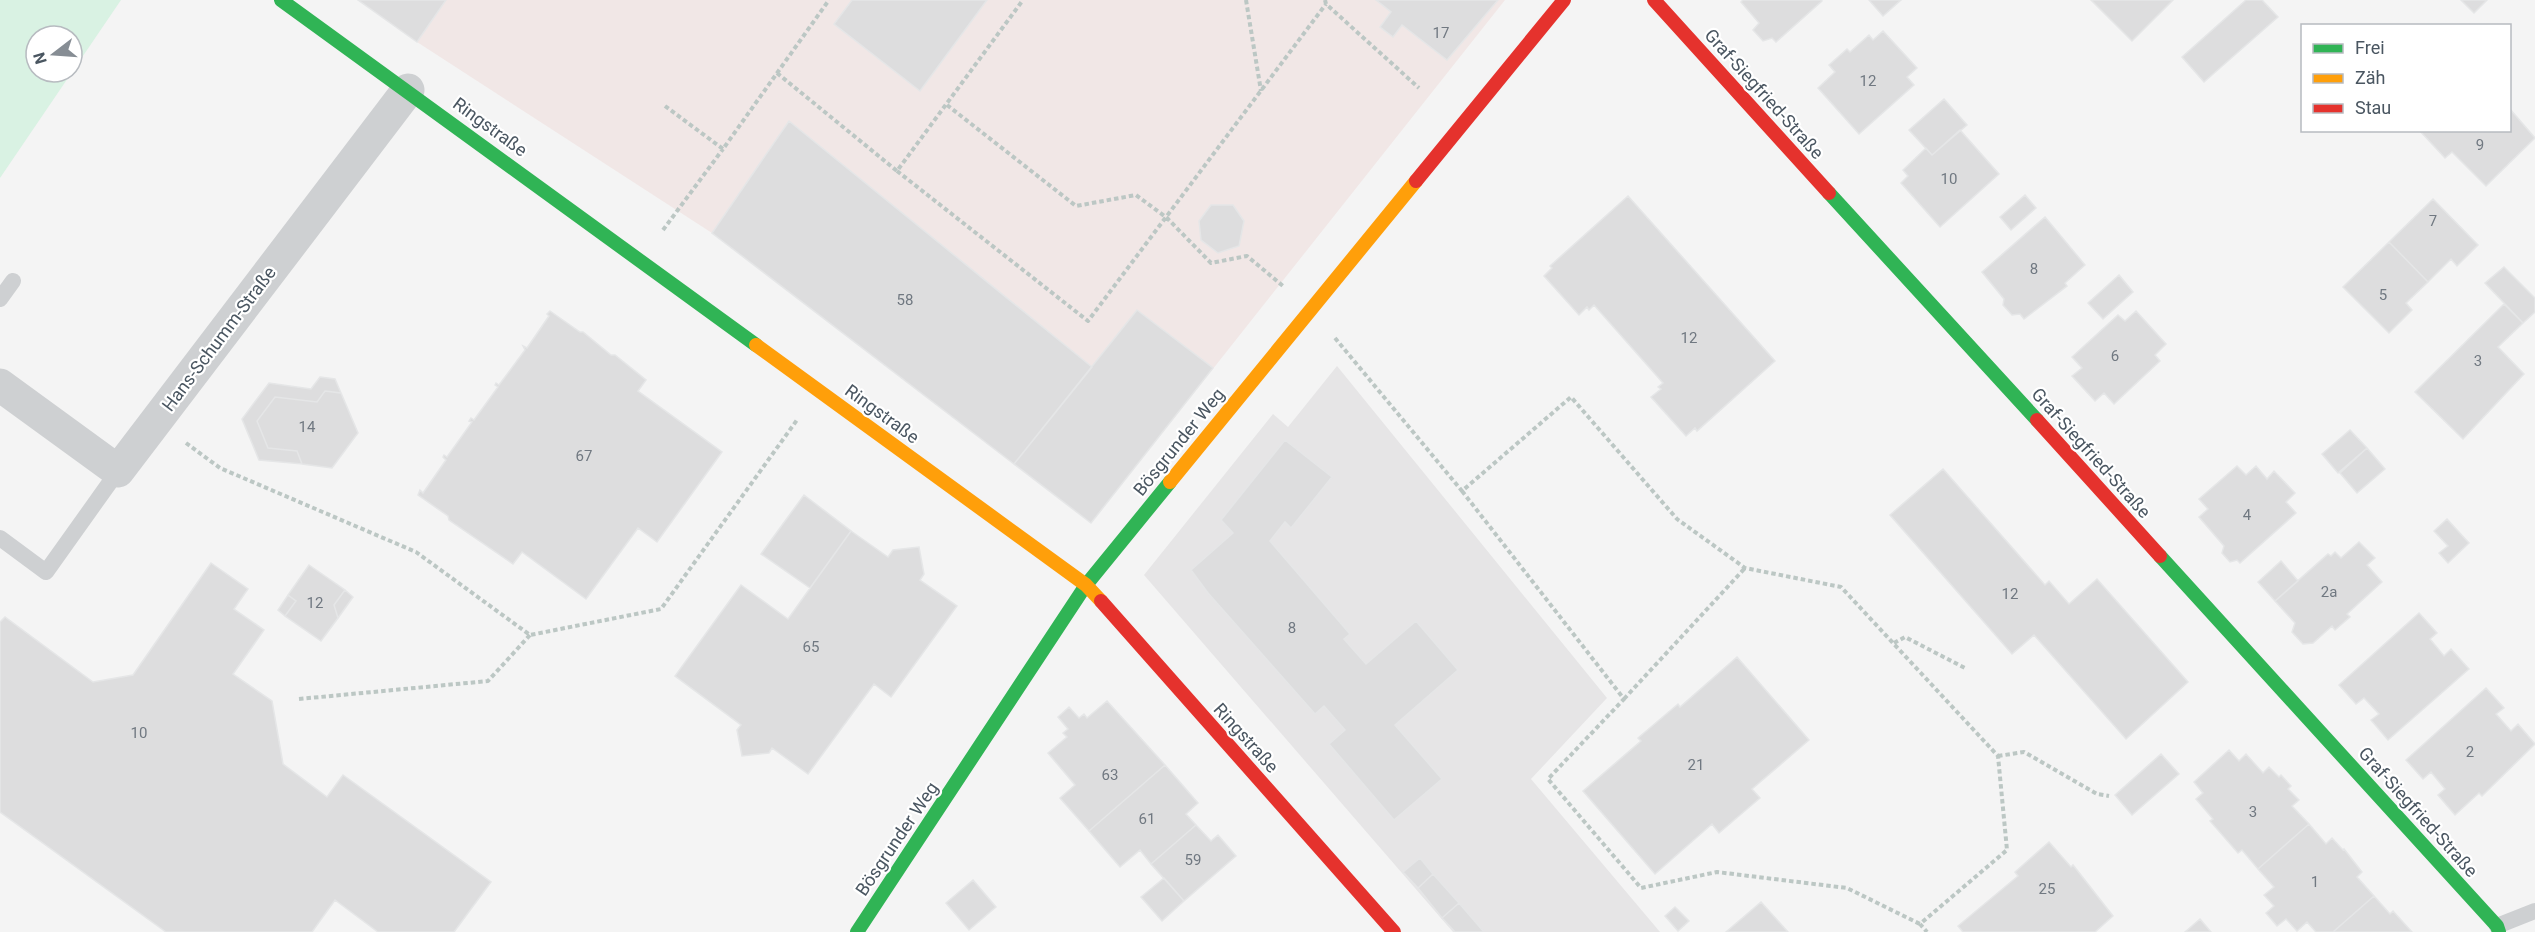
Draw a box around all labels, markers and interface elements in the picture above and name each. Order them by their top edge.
north arrow [24,24,84,84]
house number: 17 [1433,24,1449,42]
street label: Graf-Siegfried-Straße [1701,24,1828,163]
legend [2301,24,2511,132]
text: Frei [2355,37,2385,58]
text: N [29,50,51,66]
text: Zäh [2355,67,2386,88]
house number: 12 [1860,72,1876,90]
street label: Ringstraße [449,93,531,161]
text: Stau [2355,97,2391,118]
house number: 9 [2476,136,2484,154]
house number: 10 [1941,170,1957,188]
house number: 7 [2429,212,2437,230]
house number: 8 [2030,260,2038,278]
street label: Hans-Schumm-Straße [157,262,280,415]
house number: 5 [2379,286,2387,304]
house number: 58 [897,291,913,309]
house number: 12 [1681,329,1697,347]
house number: 6 [2111,347,2119,365]
house number: 3 [2474,352,2482,370]
street label: Ringstraße [841,380,923,448]
street label: Graf-Siegfried-Straße [2028,383,2155,522]
street label: Bösgrunder Weg [1129,384,1228,500]
house number: 14 [299,418,316,436]
house number: 67 [576,447,592,465]
house number: 4 [2243,506,2252,524]
house number: 2a [2321,583,2337,601]
house number: 12 [2002,585,2018,603]
house number: 12 [307,594,323,612]
house number: 8 [1288,619,1296,637]
house number: 65 [803,638,819,656]
street label: Ringstraße [1210,699,1283,777]
house number: 10 [131,724,147,742]
street label: Graf-Siegfried-Straße [2355,742,2482,881]
house number: 2 [2466,743,2474,761]
house number: 21 [1688,756,1704,774]
house number: 63 [1102,766,1118,784]
street label: Bösgrunder Weg [851,778,942,899]
house number: 3 [2249,803,2257,821]
house number: 61 [1139,810,1155,828]
house number: 59 [1185,851,1201,869]
house number: 1 [2311,873,2319,891]
house number: 25 [2039,880,2055,898]

